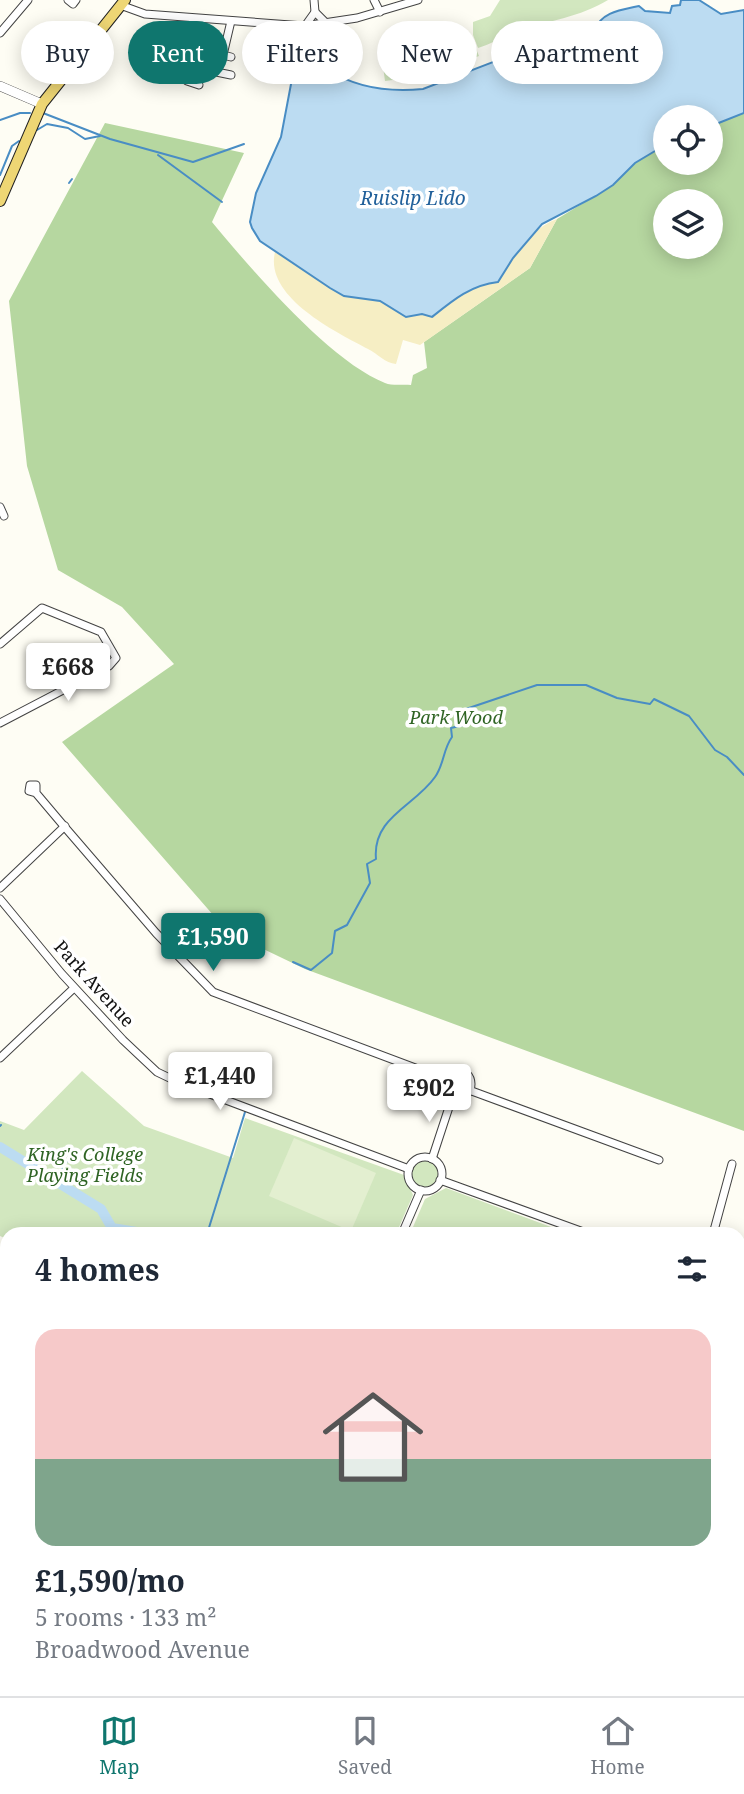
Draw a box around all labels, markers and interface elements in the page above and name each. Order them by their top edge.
chip: Buy [21,21,114,84]
chip: Rent [128,21,228,84]
chip: Filters [242,21,363,84]
chip: New [377,21,477,84]
chip: Apartment [491,21,663,84]
map controls [653,105,723,259]
button: locate [653,105,723,175]
water label: Ruislip Lido [359,185,466,211]
button: layers [653,189,723,259]
pin: £668 [27,644,109,703]
text: £668 [42,650,94,682]
park label: Park Wood [408,705,503,729]
pin: £1,590 [156,914,270,973]
text: £1,590 [177,920,249,952]
street label: Park Avenue [49,935,140,1032]
pin: £1,440 [163,1052,277,1112]
text: £1,440 [184,1059,256,1091]
pin: £902 [388,1064,470,1124]
text: £902 [403,1071,455,1103]
park label: King's College Playing Fields [26,1142,143,1187]
text: 4 homes [35,1249,159,1290]
icon: filters [673,1250,711,1288]
icon: home [310,1374,436,1500]
text: £1,590/mo [35,1560,185,1601]
text: 5 rooms · 133 m² [35,1601,217,1633]
text: Broadwood Avenue [35,1633,250,1665]
tab: Map [99,1712,139,1780]
tab: Saved [338,1712,392,1780]
tab: Home [591,1712,645,1780]

